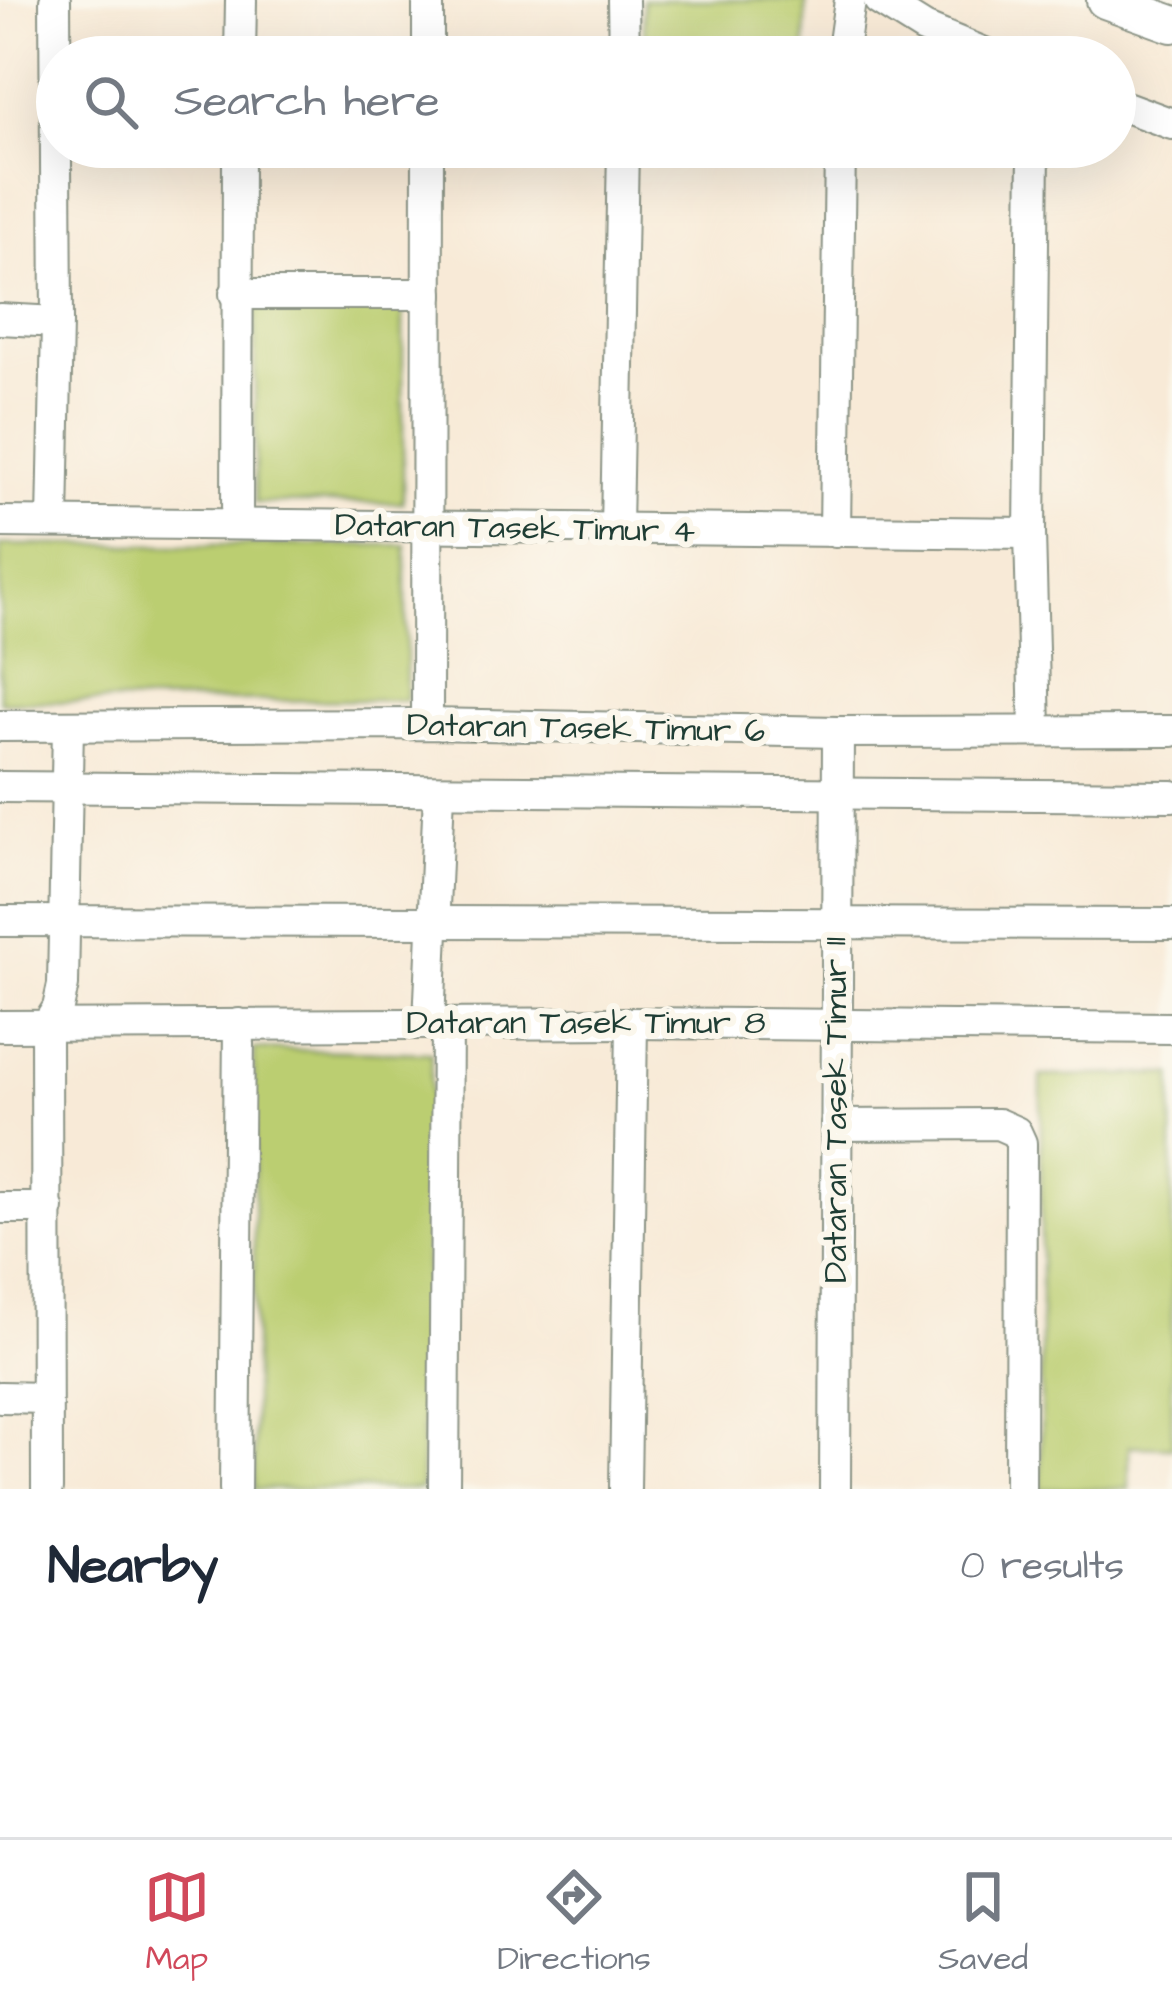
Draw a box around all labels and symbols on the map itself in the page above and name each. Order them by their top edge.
street label: Dataran Tasek Timur 4 [335,502,695,554]
street label: Dataran Tasek Timur 6 [406,702,766,754]
street label: Dataran Tasek Timur 11 [813,937,859,1283]
street label: Dataran Tasek Timur 8 [406,1000,766,1046]

